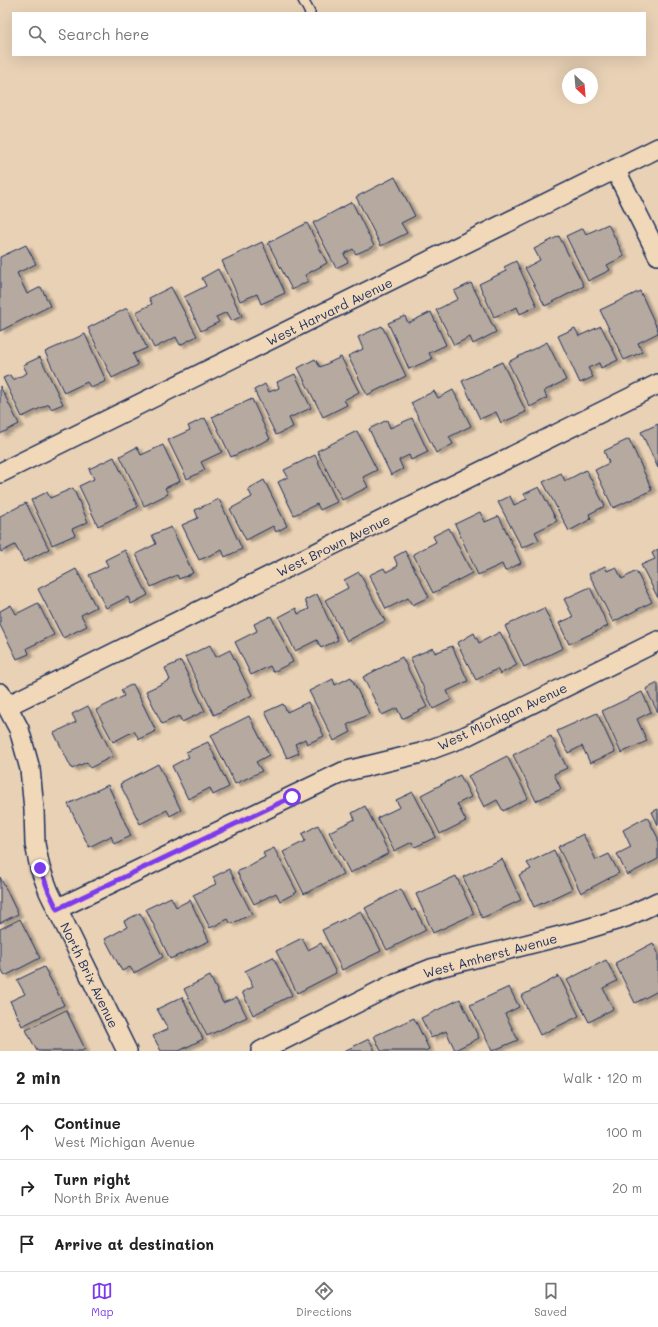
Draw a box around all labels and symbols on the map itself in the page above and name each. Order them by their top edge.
north arrow [562,68,598,104]
street label: West Harvard Avenue [263,273,395,349]
street label: West Brown Avenue [273,510,393,580]
street label: West Michigan Avenue [435,679,569,753]
route start [283,788,301,806]
route end [31,859,49,877]
street label: North Brix Avenue [57,919,123,1031]
street label: West Amherst Avenue [421,929,559,981]

